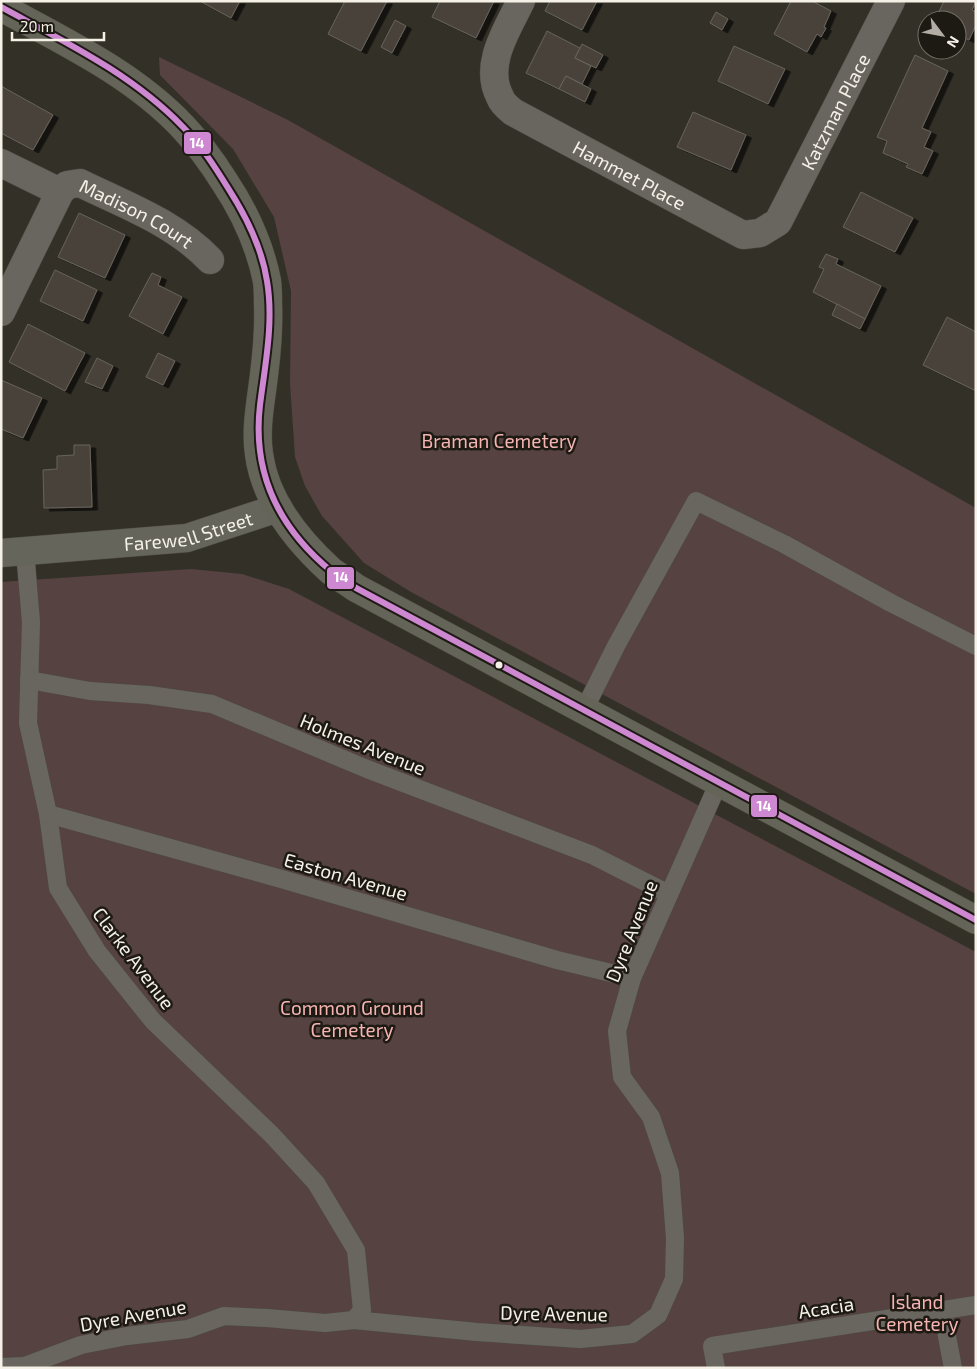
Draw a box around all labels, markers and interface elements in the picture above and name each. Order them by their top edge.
scale bar [12,10,105,42]
north arrow [917,10,967,60]
text: 20 m [20,17,54,35]
text: N [944,33,963,51]
street label: Katzman Place [795,49,874,173]
line badge: 14 [183,131,212,155]
text: 14 [190,134,205,151]
street label: Hammet Place [569,135,690,214]
street label: Madison Court [76,173,199,252]
park label: Braman Cemetery [421,429,577,452]
street label: Farewell Street [123,506,255,555]
line badge: 14 [326,566,355,590]
text: 14 [334,568,349,585]
unlabelled marker [494,660,504,670]
street label: Holmes Avenue [297,708,429,780]
line badge: 14 [750,794,778,818]
text: 14 [757,797,772,814]
street label: Easton Avenue [282,847,410,905]
street label: Dyre Avenue [600,877,662,985]
street label: Clarke Avenue [88,903,180,1013]
park label: Common Ground Cemetery [280,996,424,1041]
park label: Island Cemetery [876,1290,959,1335]
street label: Acacia [797,1291,855,1323]
street label: Dyre Avenue [78,1294,188,1336]
street label: Dyre Avenue [500,1301,608,1325]

